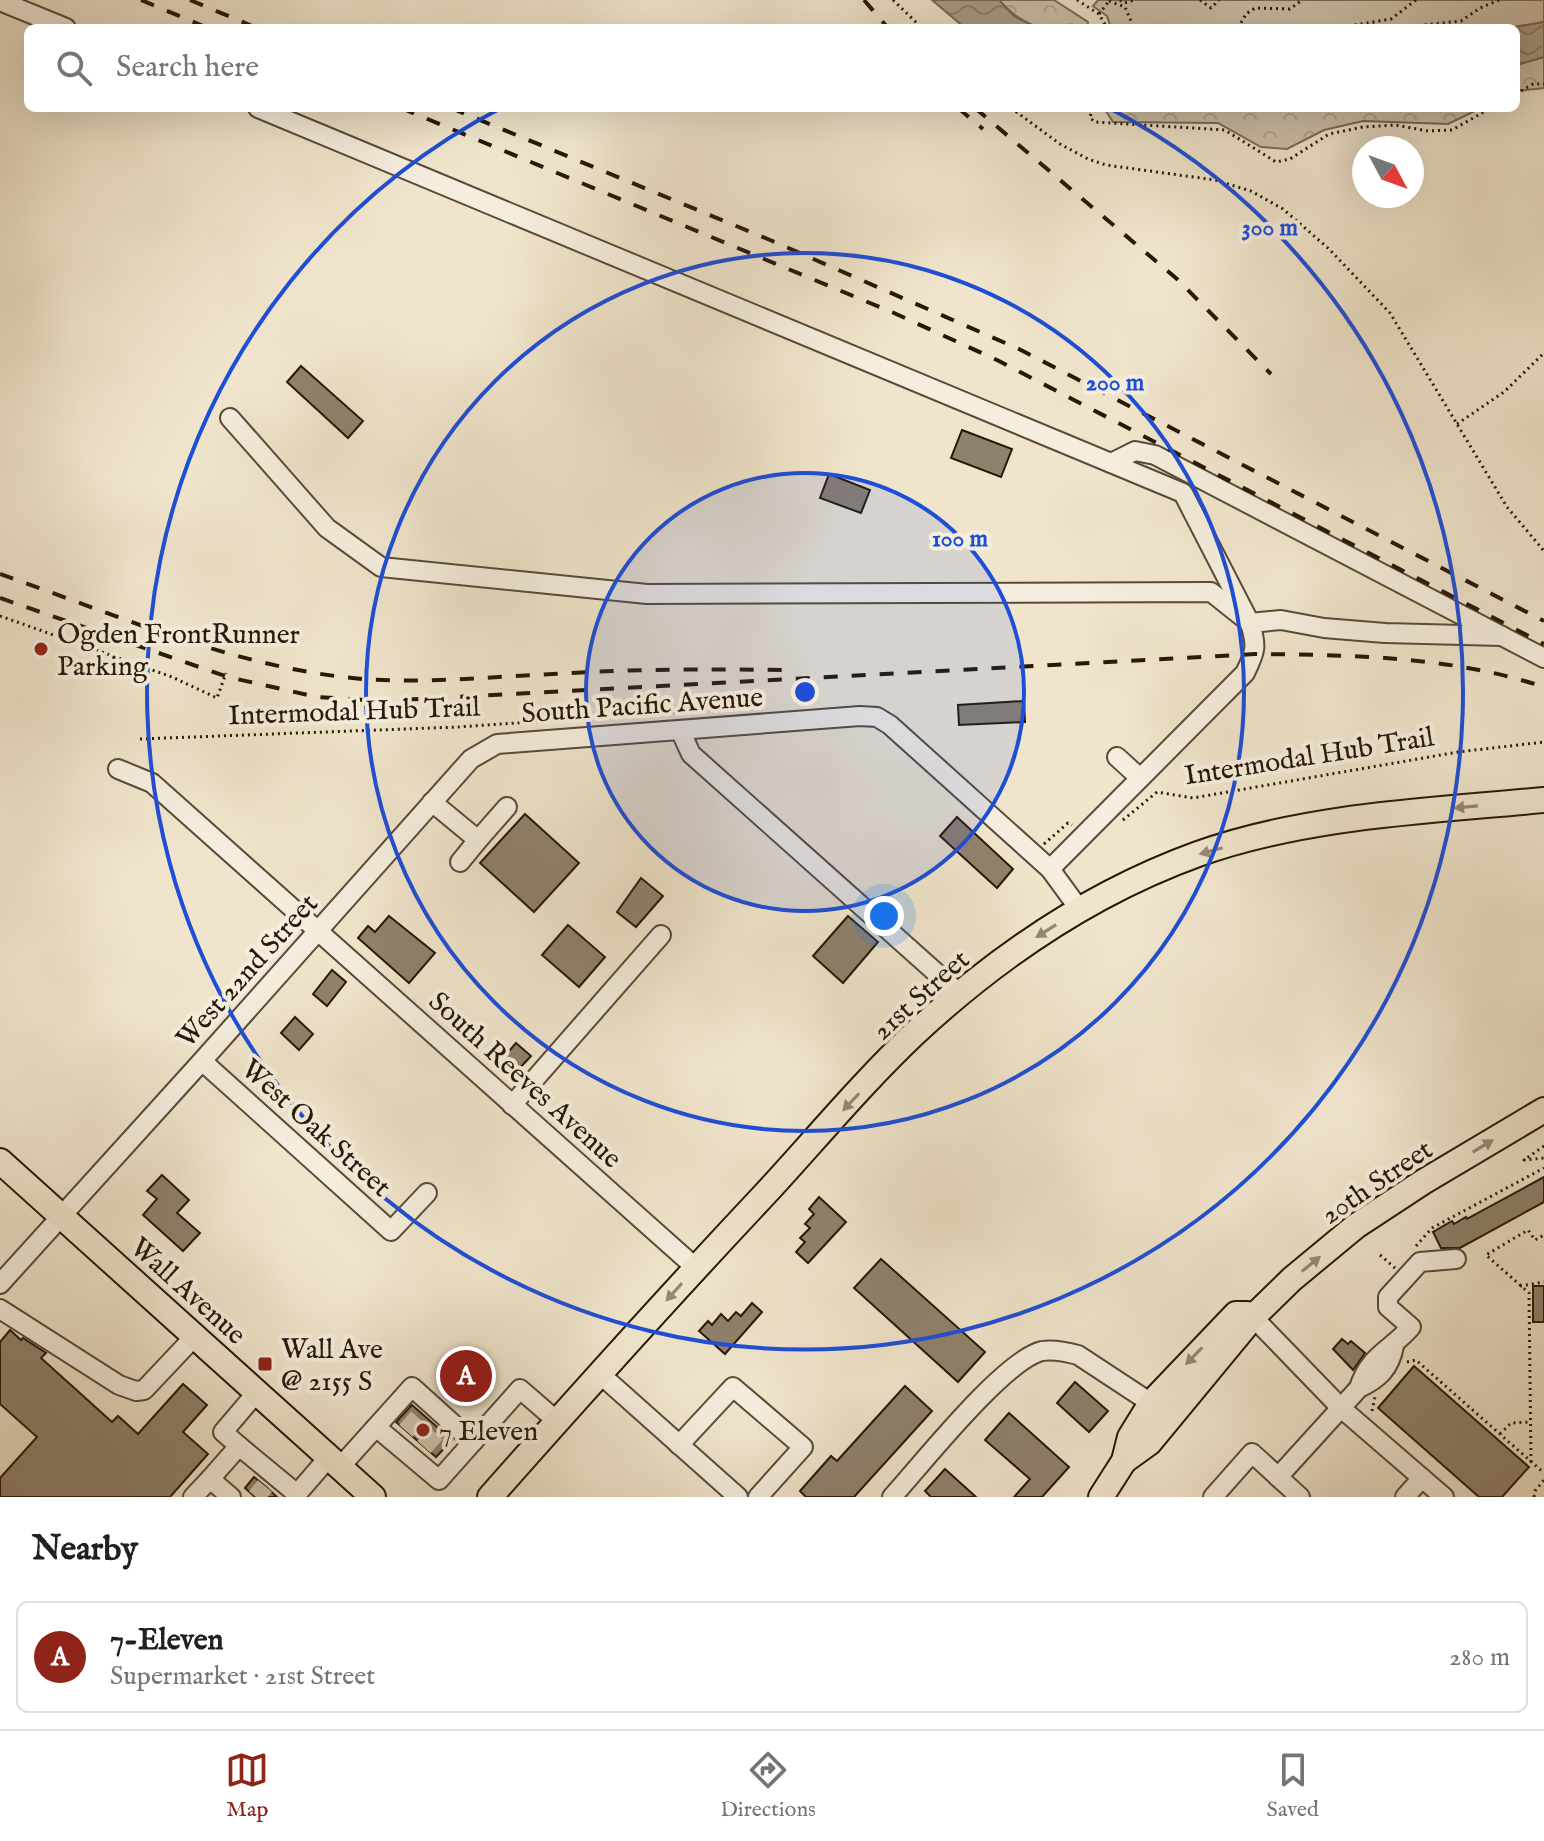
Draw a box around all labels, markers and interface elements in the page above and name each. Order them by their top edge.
search box [24,24,1520,112]
icon: search [52,46,96,90]
text: Search here [116,49,259,87]
north arrow [1352,136,1424,208]
text: 300 m [1242,213,1299,244]
text: 200 m [1086,368,1145,399]
text: 100 m [932,524,989,555]
place label: Ogden FrontRunner Parking [57,618,300,685]
marker: Ogden FrontRunner Parking [32,640,50,658]
centre of rings [791,678,819,706]
street label: South Pacific Avenue [520,681,764,732]
street label: Intermodal Hub Trail [227,691,481,734]
street label: Intermodal Hub Trail [1182,720,1437,794]
one-way arrow [1453,801,1478,814]
one-way arrow [1198,845,1222,858]
street label: West 22nd Street [169,887,327,1056]
your location [864,896,904,936]
one-way arrow [1035,924,1057,938]
street label: 21st Street [866,943,978,1049]
street label: South Reeves Avenue [420,985,628,1177]
street label: West Oak Street [233,1052,398,1206]
one-way arrow [842,1092,860,1111]
street label: 20th Street [1315,1133,1440,1233]
one-way arrow [1472,1139,1494,1153]
street label: Wall Avenue [122,1231,253,1353]
one-way arrow [1300,1256,1320,1273]
one-way arrow [666,1282,683,1302]
place label: Wall Ave @ 2155 S [281,1333,383,1400]
pin: A [440,1346,492,1406]
one-way arrow [1185,1347,1203,1366]
marker: Wall Ave @ 2155 S [256,1355,274,1373]
place label: 7 Eleven [439,1415,538,1450]
marker: 7 Eleven [414,1421,432,1439]
text: Nearby [32,1528,138,1571]
text: 7-Eleven [110,1622,224,1660]
text: A [51,1641,69,1674]
text: 280 m [1449,1641,1510,1674]
text: Supermarket · 21st Street [110,1660,375,1693]
tab: Map [225,1748,269,1824]
tab: Directions [720,1748,816,1824]
tab: Saved [1267,1748,1319,1824]

